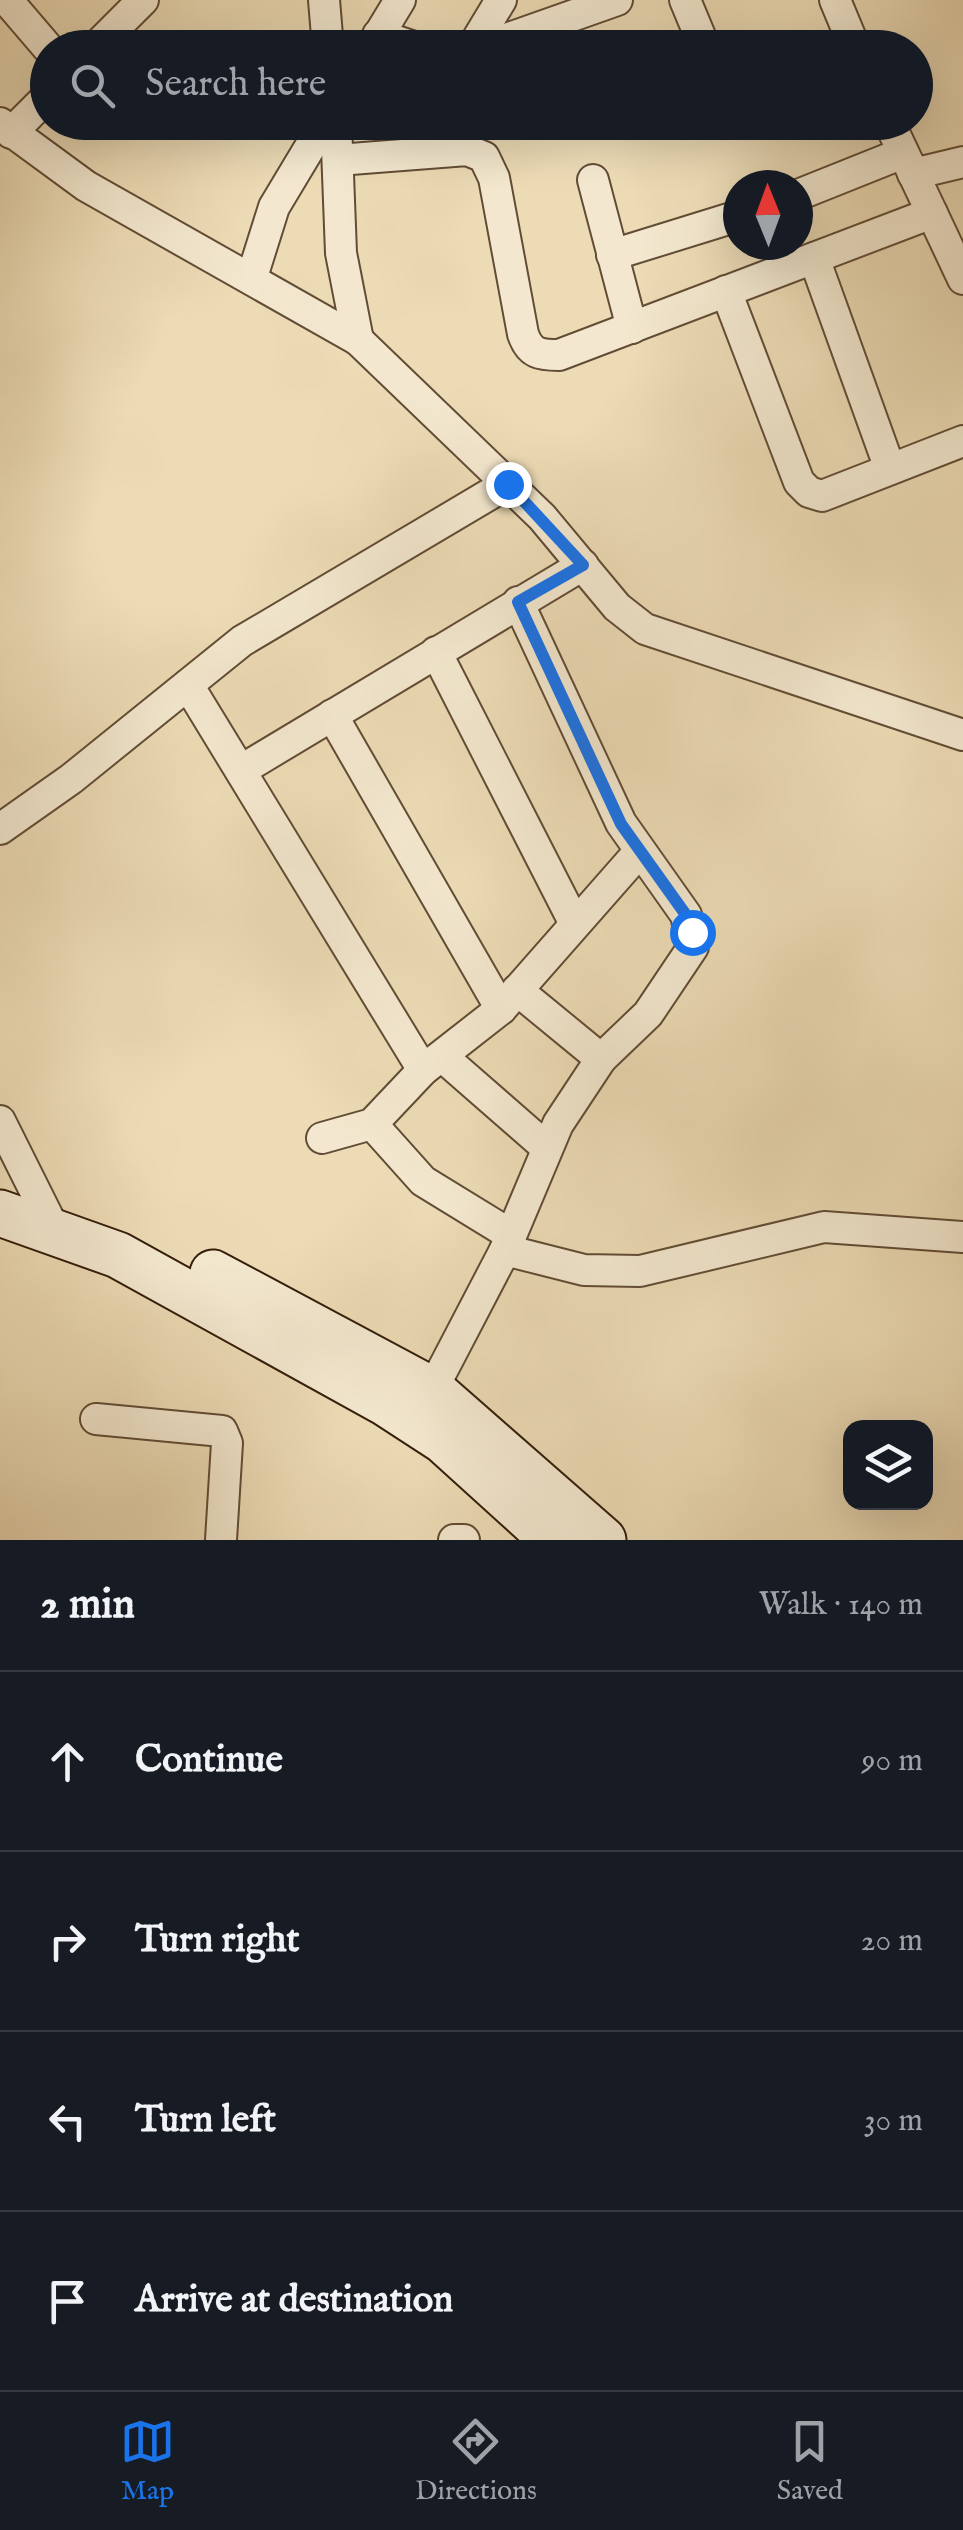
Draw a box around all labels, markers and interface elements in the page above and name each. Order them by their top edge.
search box [30,30,933,140]
icon: search [65,58,120,113]
text: Search here [145,61,326,109]
north arrow [723,170,813,260]
route end [486,462,532,508]
route start [670,910,716,956]
map controls [843,1420,933,1510]
button: layers [843,1420,933,1510]
text: 2 min [40,1579,135,1632]
text: Walk · 140 m [759,1585,923,1626]
icon: ahead [40,1734,95,1789]
text: Continue [135,1737,283,1785]
text: 90 m [862,1741,923,1782]
icon: right [40,1914,95,1969]
text: Turn right [135,1917,299,1965]
text: 20 m [861,1921,923,1962]
icon: left [40,2094,95,2149]
text: Turn left [135,2097,276,2145]
text: 30 m [864,2101,923,2142]
icon: arrive [40,2274,95,2329]
text: Arrive at destination [135,2277,453,2325]
tab: Map [120,2414,175,2509]
tab: Directions [415,2414,537,2509]
tab: Saved [777,2414,843,2509]

